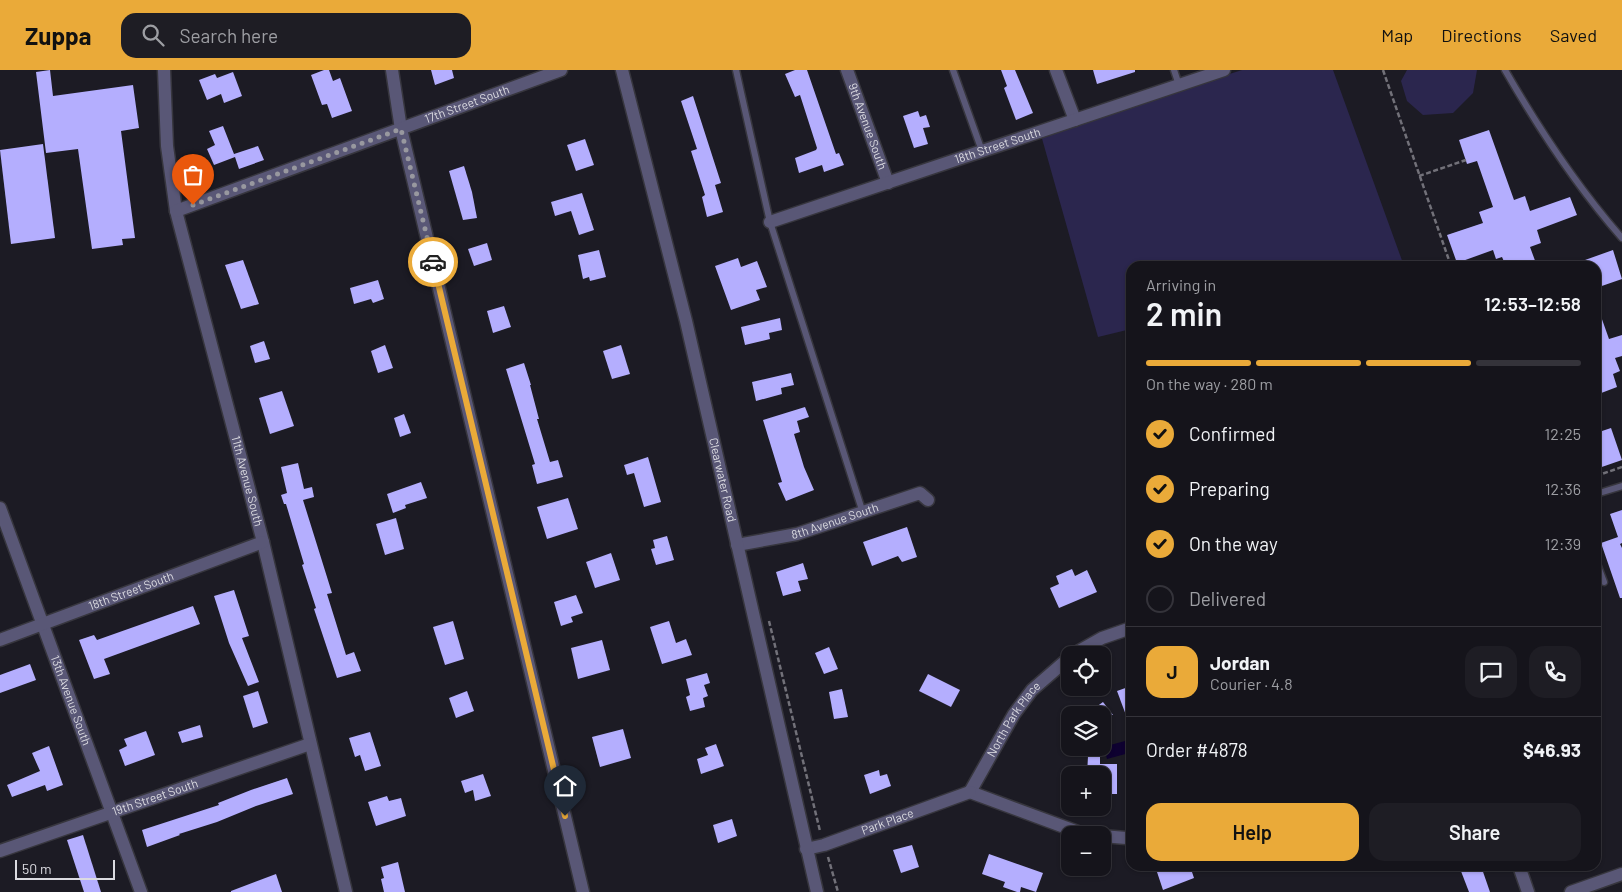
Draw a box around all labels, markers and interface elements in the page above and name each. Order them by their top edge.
search box [121,13,471,58]
text: Zuppa [25,21,91,50]
icon: search [139,21,167,49]
text: Search here [179,24,278,47]
text: Map [1381,24,1413,46]
text: Directions [1441,24,1522,46]
text: Saved [1550,24,1597,46]
street label: 9th Avenue South [846,81,890,171]
street label: 17th Street South [422,82,511,125]
street label: 18th Street South [952,124,1042,166]
pin [172,154,214,205]
icon: bag [179,161,207,189]
courier [408,237,458,287]
icon: car [419,248,447,276]
text: Arriving in [1146,275,1216,294]
text: 12:53–12:58 [1484,292,1581,315]
text: 2 min [1146,294,1222,332]
text: On the way · 280 m [1146,374,1273,393]
icon: check [1146,420,1174,448]
text: Confirmed [1189,422,1276,445]
text: 12:25 [1545,424,1581,443]
street label: 11th Avenue South [229,434,267,528]
street label: Clearwater Road [707,436,740,523]
icon: check [1146,475,1174,503]
text: Preparing [1189,477,1270,500]
text: 12:36 [1545,479,1581,498]
street label: 8th Avenue South [790,499,880,541]
icon: check [1146,530,1174,558]
text: On the way [1189,532,1278,555]
text: 12:39 [1545,534,1581,553]
street label: 18th Street South [86,568,175,612]
text: Delivered [1189,587,1266,610]
map controls [1061,646,1111,876]
button: locate [1061,646,1111,696]
button: chat [1465,646,1517,698]
button: phone [1529,646,1581,698]
text: Jordan [1210,651,1270,674]
street label: 13th Avenue South [49,653,95,747]
text: J [1166,660,1178,683]
text: Courier · 4.8 [1210,674,1293,693]
street label: North Park Place [983,678,1043,759]
button: layers [1061,706,1111,756]
text: Order #4878 [1146,738,1248,761]
text: $46.93 [1523,738,1581,761]
pin [544,765,586,816]
button: + [1061,766,1111,816]
icon: home [551,772,579,800]
street label: 19th Street South [110,775,199,818]
button: Help [1146,803,1359,861]
button: Share [1369,803,1581,861]
street label: Park Place [859,805,915,837]
button: − [1061,826,1111,876]
scale bar [15,857,115,880]
text: 50 m [22,860,51,877]

